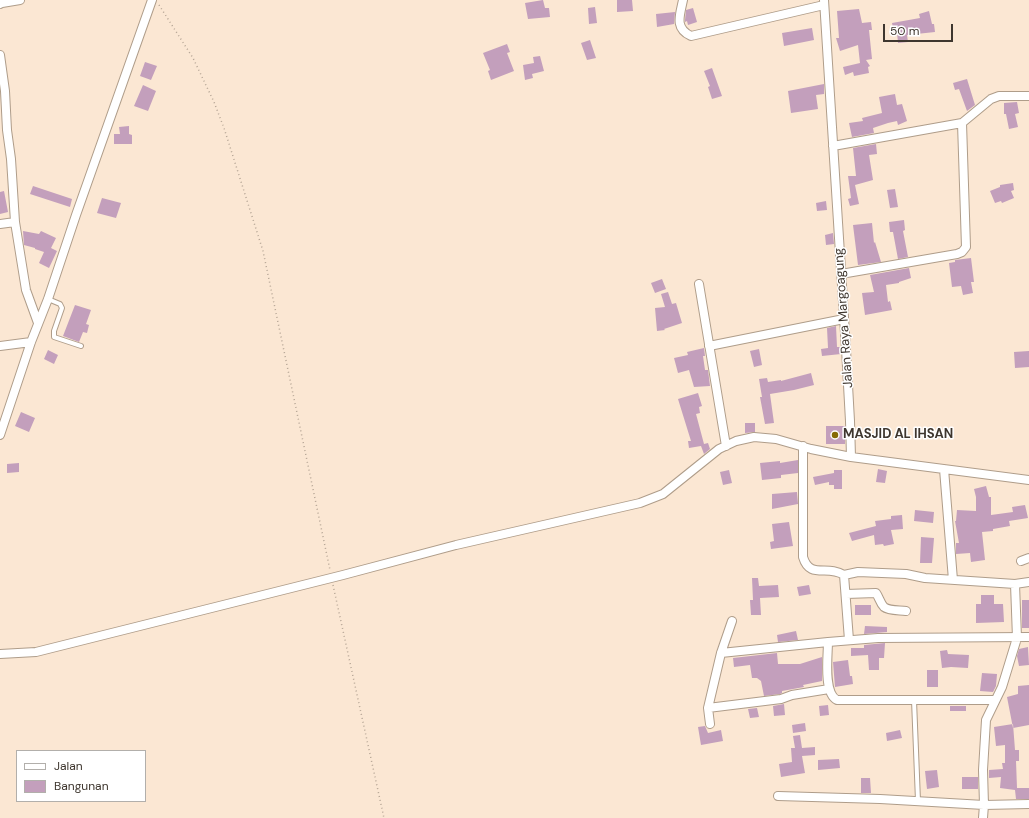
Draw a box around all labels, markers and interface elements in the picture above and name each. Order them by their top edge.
scale bar [885,16,955,42]
text: 50 m [890,23,919,39]
street label: Jalan Raya Margoagung [831,248,857,388]
place label: MASJID AL IHSAN [843,427,953,443]
marker: MASJID AL IHSAN [830,430,840,440]
legend [16,750,146,802]
text: Jalan [54,758,83,774]
text: Bangunan [54,778,109,794]

